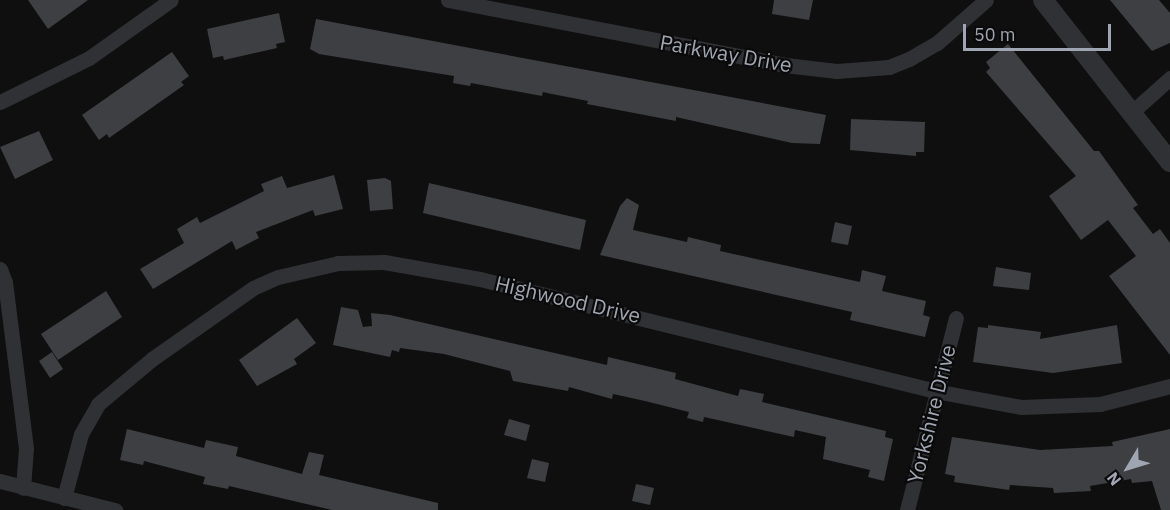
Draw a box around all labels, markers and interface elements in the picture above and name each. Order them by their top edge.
scale bar [966,12,1114,50]
text: 50 m [974,23,1016,46]
street label: Parkway Drive [658,29,794,77]
street label: Highwood Drive [493,270,643,328]
street label: Yorkshire Drive [902,342,960,486]
north arrow [1098,438,1158,498]
text: N [1102,468,1125,490]

